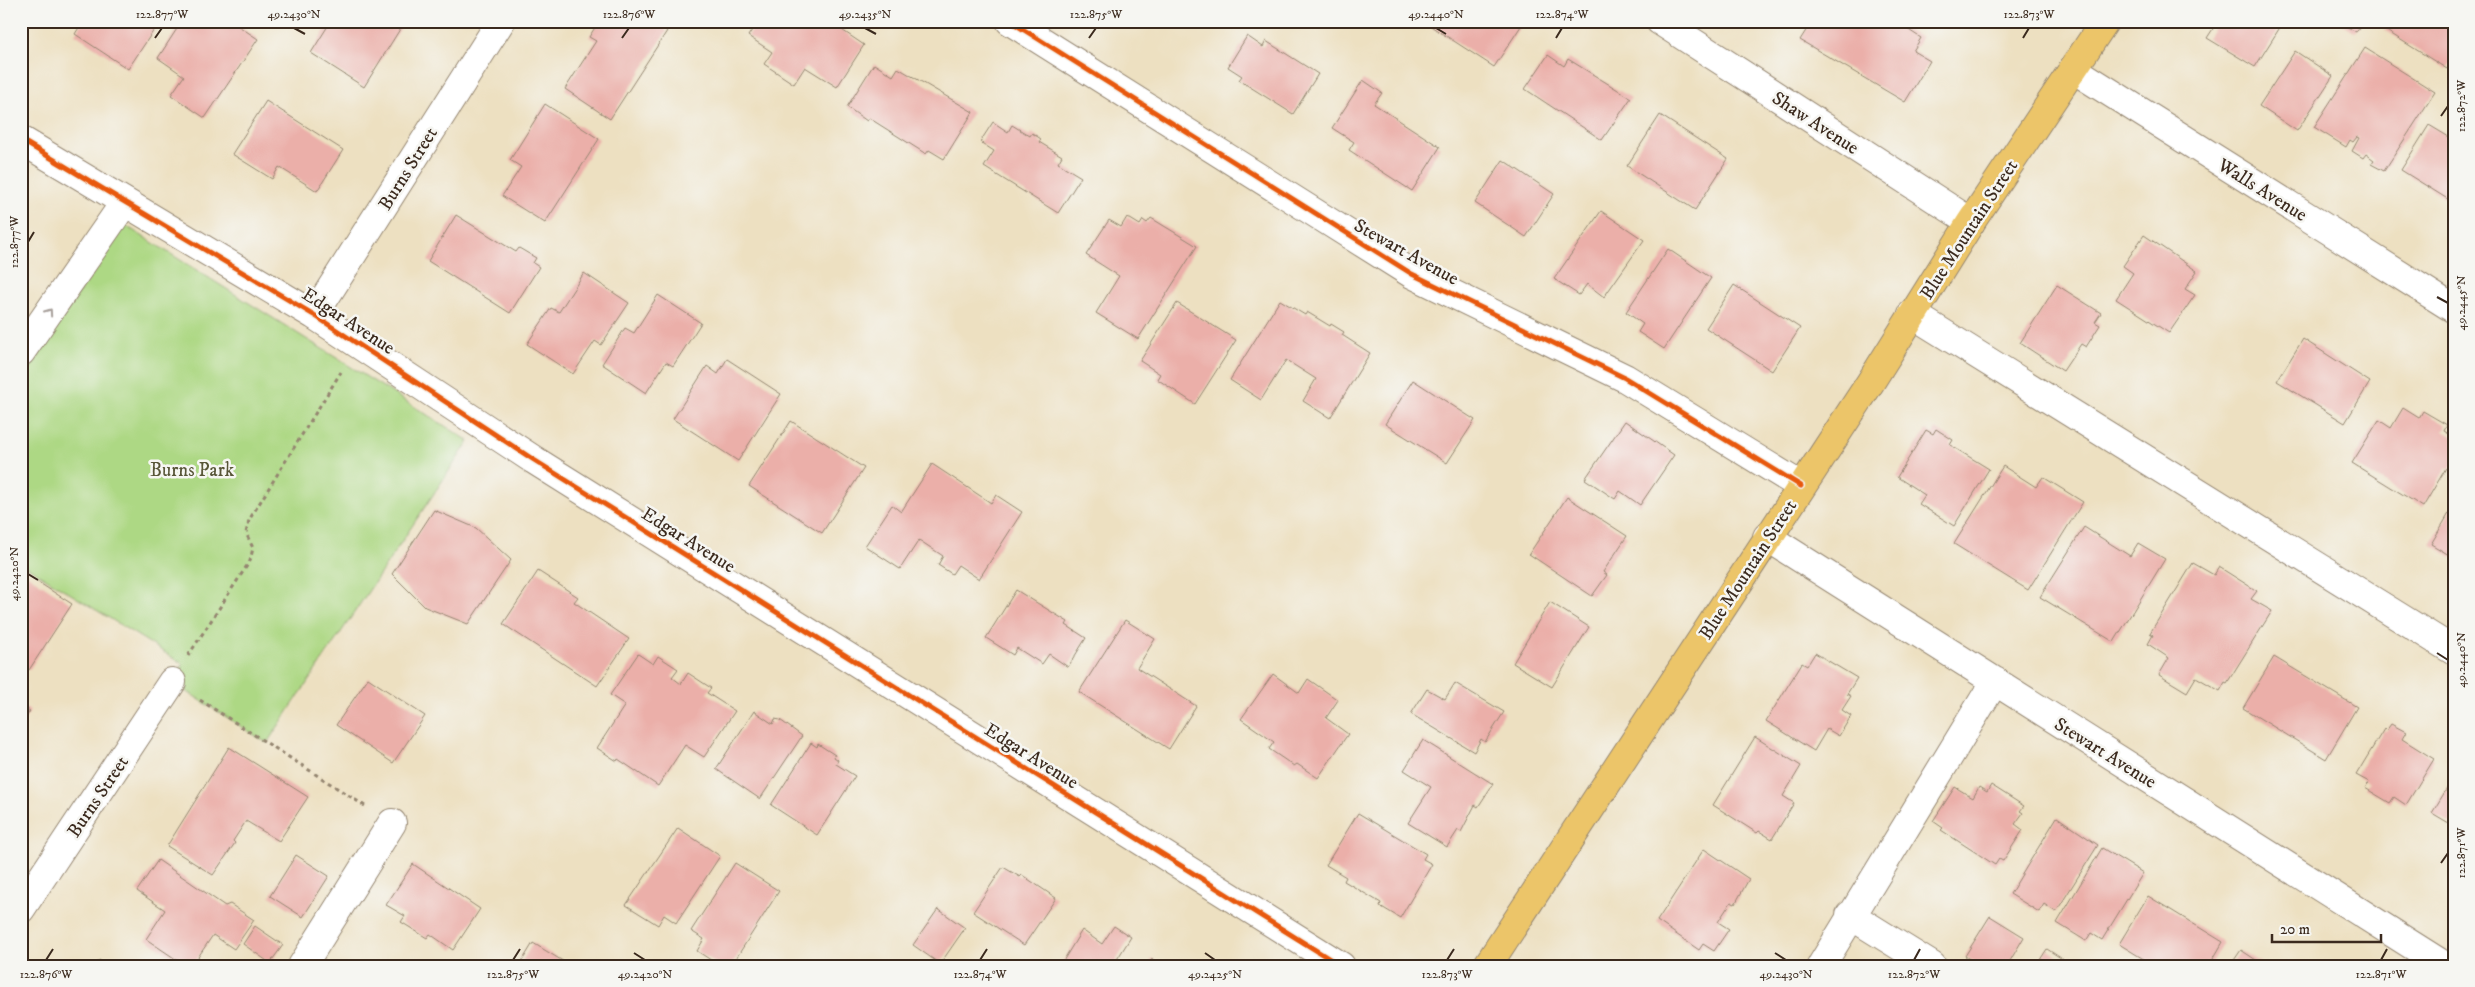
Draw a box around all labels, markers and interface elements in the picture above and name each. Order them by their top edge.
text: 122.877°W [136,7,189,22]
text: 49.2430°N [267,7,321,22]
text: 122.876°W [603,7,656,22]
text: 49.2435°N [839,7,891,22]
text: 122.875°W [1070,7,1123,22]
text: 49.2440°N [1408,7,1464,22]
text: 122.874°W [1535,7,1590,22]
text: 122.873°W [2004,7,2055,22]
text: 122.872°W [2454,79,2469,132]
street label: Shaw Avenue [1767,87,1863,160]
street label: Burns Street [374,123,443,215]
street label: Walls Avenue [2212,153,2311,227]
street label: Blue Mountain Street [1915,156,2023,304]
street label: Stewart Avenue [1350,214,1463,291]
text: 122.877°W [7,215,22,268]
text: 49.2445°N [2454,275,2469,331]
street label: Edgar Avenue [297,283,399,360]
one-way arrow [43,308,52,318]
park label: Burns Park [150,459,235,482]
street label: Blue Mountain Street [1694,496,1802,644]
street label: Edgar Avenue [637,502,739,578]
text: 49.2420°N [7,547,22,601]
text: 49.2440°N [2454,632,2469,688]
street label: Stewart Avenue [2050,713,2161,794]
street label: Edgar Avenue [980,718,1082,794]
street label: Burns Street [63,752,134,842]
text: 122.871°W [2454,827,2469,878]
scale bar [2272,912,2381,944]
text: 20 m [2280,920,2310,939]
text: 122.876°W [20,967,73,982]
text: 122.875°W [487,967,540,982]
text: 49.2420°N [618,967,672,982]
text: 122.874°W [953,967,1008,982]
text: 49.2425°N [1188,967,1242,982]
text: 122.873°W [1422,967,1473,982]
text: 49.2430°N [1759,967,1813,982]
text: 122.872°W [1888,967,1941,982]
text: 122.871°W [2356,967,2407,982]

